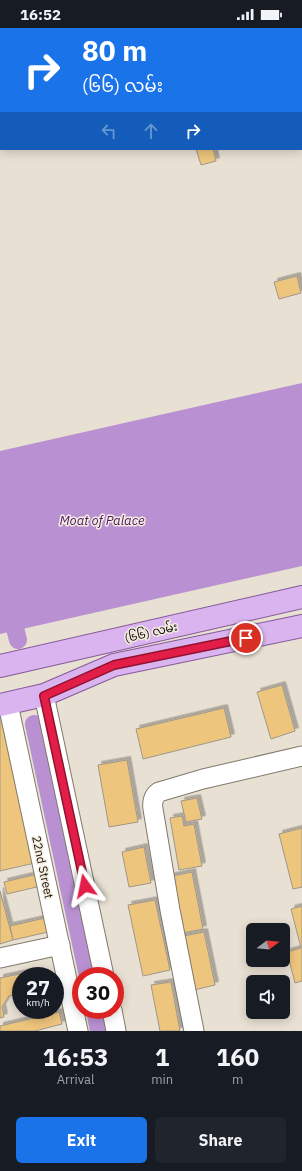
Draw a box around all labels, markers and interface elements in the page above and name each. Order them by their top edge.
text: 16:52 [20,5,61,24]
text: 80 m [82,32,147,69]
icon: right [16,44,68,96]
text: (၆၆) လမ်း [82,74,163,97]
icon: left [98,120,120,142]
icon: ahead [140,120,162,142]
icon: right [182,120,204,142]
water label: Moat of Palace [59,512,145,529]
street label: (၆၆) လမ်း [123,618,179,645]
pin [229,621,263,655]
icon: arrive [235,627,257,649]
street label: 22nd Street [29,834,57,900]
position arrow [64,865,106,907]
north arrow [246,923,290,967]
map controls [246,923,290,1019]
speed limit sign: 30 [72,967,124,1019]
text: 27 [26,974,50,1001]
button: sound [246,975,290,1019]
text: km/h [26,996,50,1009]
text: 16:53 [43,1041,108,1073]
text: 1 [155,1041,169,1073]
text: 160 [216,1041,259,1073]
text: Arrival [57,1071,95,1088]
text: min [151,1071,173,1088]
text: m [232,1071,243,1088]
button: Exit [16,1117,147,1163]
button: Share [155,1117,286,1163]

